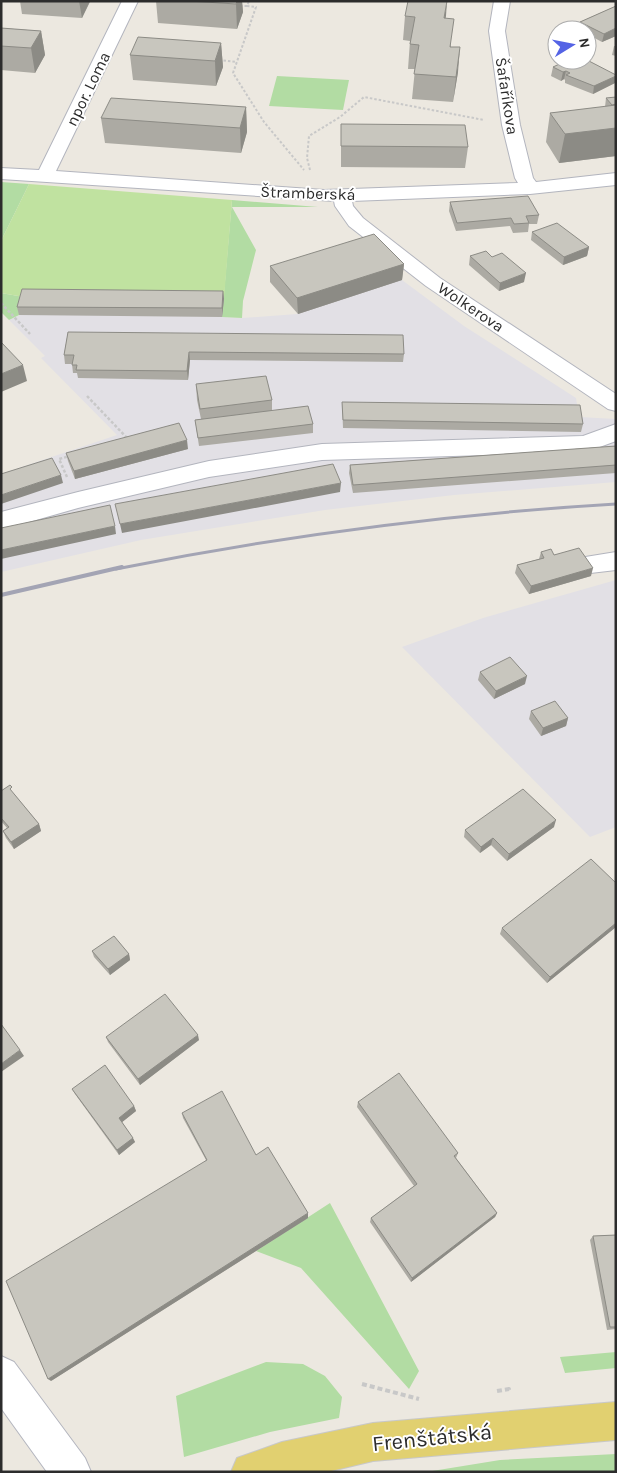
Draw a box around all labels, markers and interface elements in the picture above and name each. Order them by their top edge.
north arrow [547,20,597,70]
text: N [575,36,594,49]
street label: npor. Loma [62,49,114,129]
street label: Šafaříkova [492,56,522,136]
street label: Štramberská [260,182,356,204]
street label: Wolkerova [434,278,508,336]
street label: Frenštátská [371,1419,493,1457]

